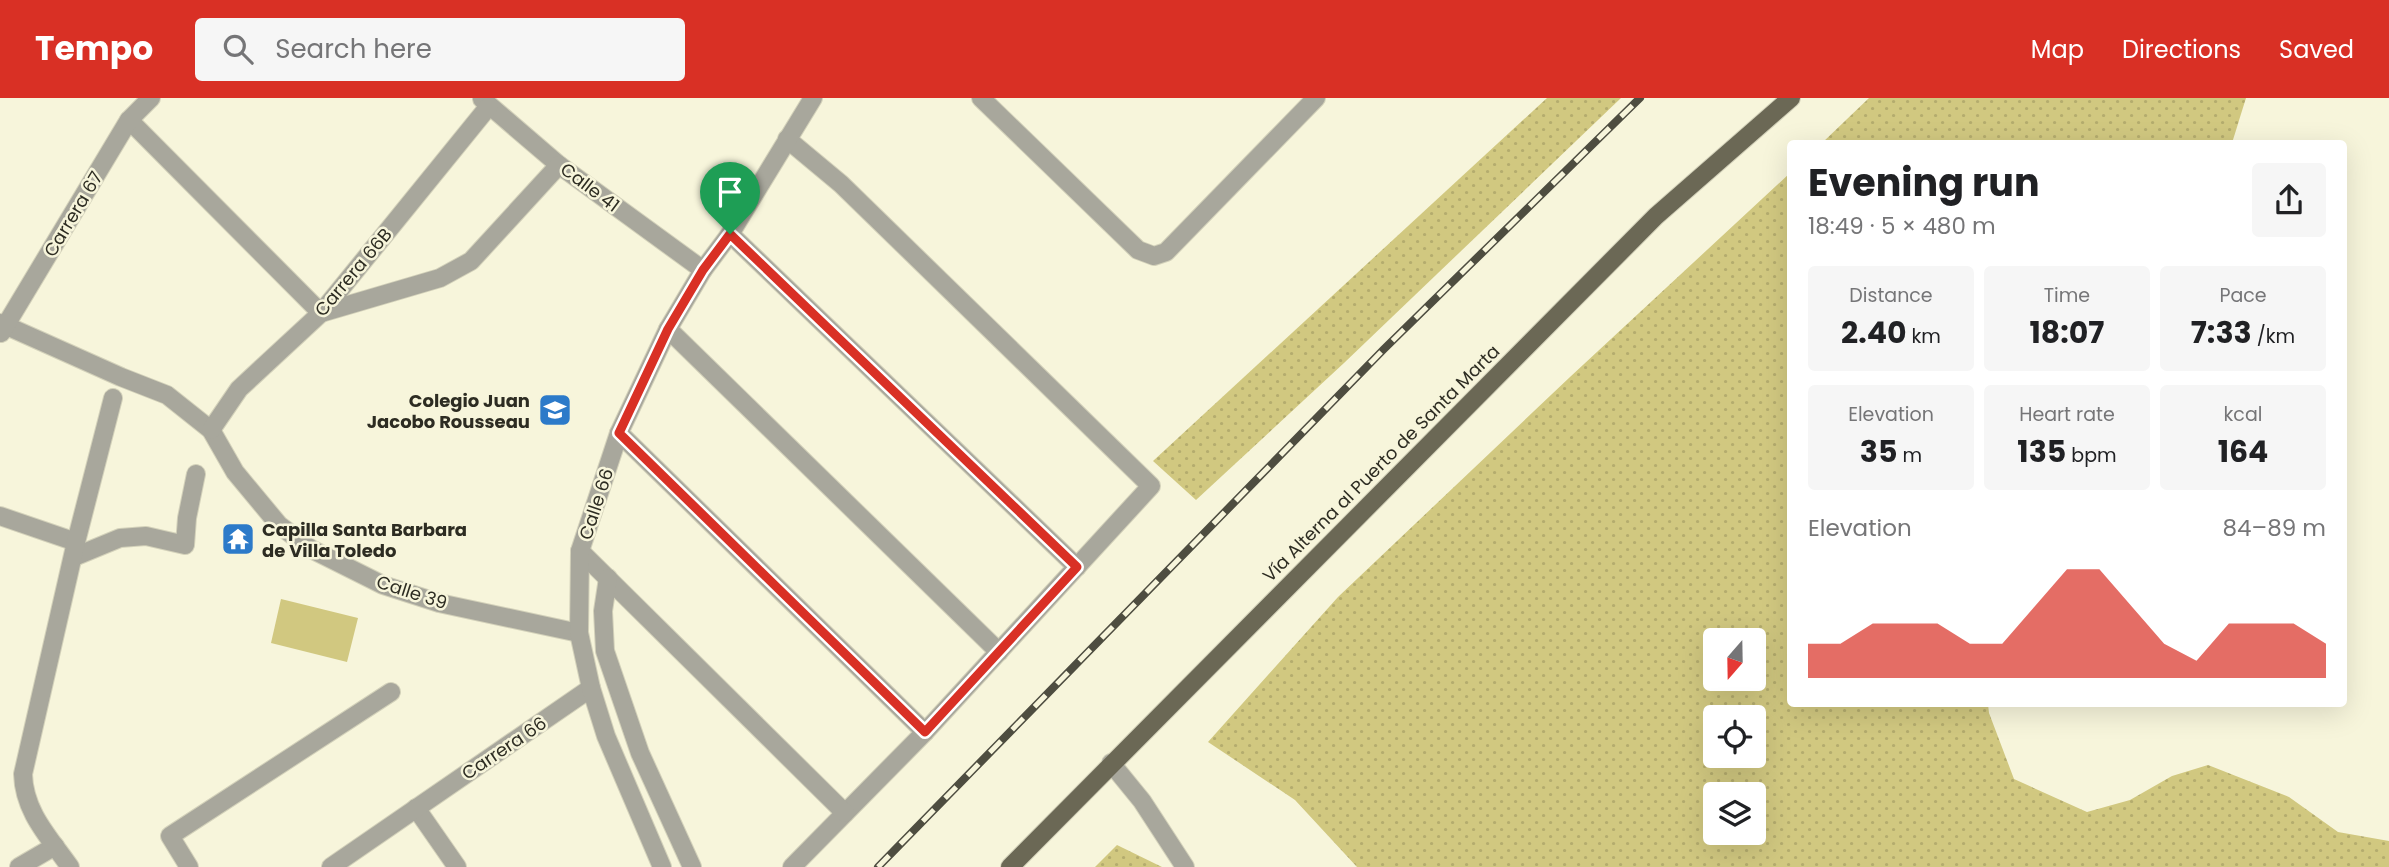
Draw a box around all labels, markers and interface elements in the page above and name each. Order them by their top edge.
search box [195,18,685,81]
text: Tempo [35,25,153,72]
icon: search [219,30,257,68]
text: Search here [275,31,432,67]
text: Map [2031,33,2084,66]
text: Directions [2122,33,2241,66]
text: Saved [2279,33,2354,66]
text: Evening run [1808,156,2040,209]
street label: Calle 41 [555,157,625,217]
pin [700,162,760,234]
button: share [2252,163,2326,237]
street label: Carrera 67 [38,166,108,261]
icon: arrive [711,173,749,211]
text: 18:49 · 5 × 480 m [1808,210,1996,242]
street label: Carrera 66B [309,223,397,321]
text: Distance [1849,282,1933,309]
text: Time [2044,282,2090,309]
text: Pace [2219,282,2267,309]
text: 2.40 [1841,311,1907,354]
text: 18:07 [2030,311,2104,354]
text: 7:33 [2191,311,2252,354]
text: km [1907,323,1941,350]
text: /km [2252,323,2295,350]
street label: Vía Alterna al Puerto de Santa Marta [1257,339,1505,587]
place label: Colegio Juan Jacobo Rousseau [367,388,530,434]
school or university icon: Colegio Juan Jacobo Rousseau [536,391,574,429]
text: Elevation [1848,401,1934,428]
text: Heart rate [2019,401,2115,428]
text: kcal [2224,401,2262,428]
text: 35 [1860,430,1898,473]
text: 135 [2017,430,2066,473]
text: 164 [2218,430,2268,473]
text: m [1898,442,1922,469]
text: bpm [2066,442,2117,469]
street label: Calle 66 [573,465,619,543]
text: Elevation [1808,512,1912,544]
text: 84–89 m [2223,512,2326,544]
place label: Capilla Santa Barbara de Villa Toledo [262,517,467,563]
temple icon: Capilla Santa Barbara de Villa Toledo [219,520,257,558]
street label: Calle 39 [374,569,450,615]
north arrow [1703,628,1766,691]
map controls [1703,628,1766,845]
button: locate [1703,705,1766,768]
street label: Carrera 66 [457,710,551,786]
button: layers [1703,782,1766,845]

